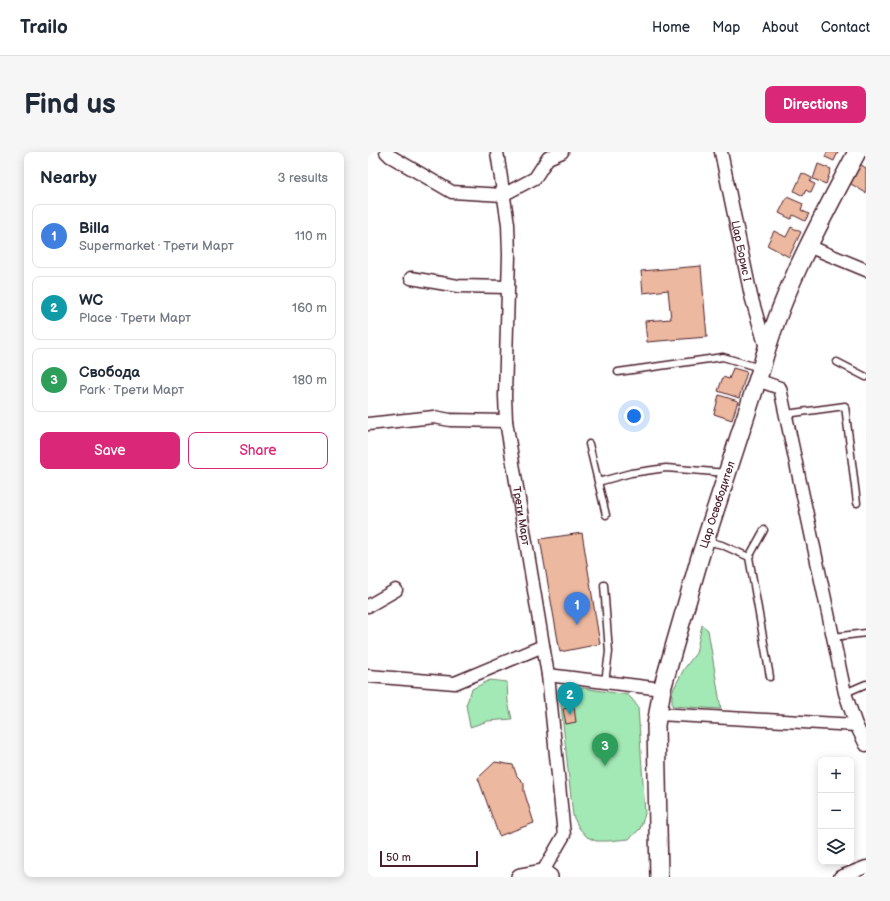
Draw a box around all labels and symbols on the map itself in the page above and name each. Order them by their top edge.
street label: Цар Борис I [728,219,754,283]
your location [624,406,644,426]
street label: Цар Освободител [697,460,738,550]
street label: Трети Март [510,485,532,546]
pin: 1 [564,592,590,625]
pin: 2 [557,682,583,715]
pin: 3 [592,733,618,766]
scale bar [380,849,478,868]

